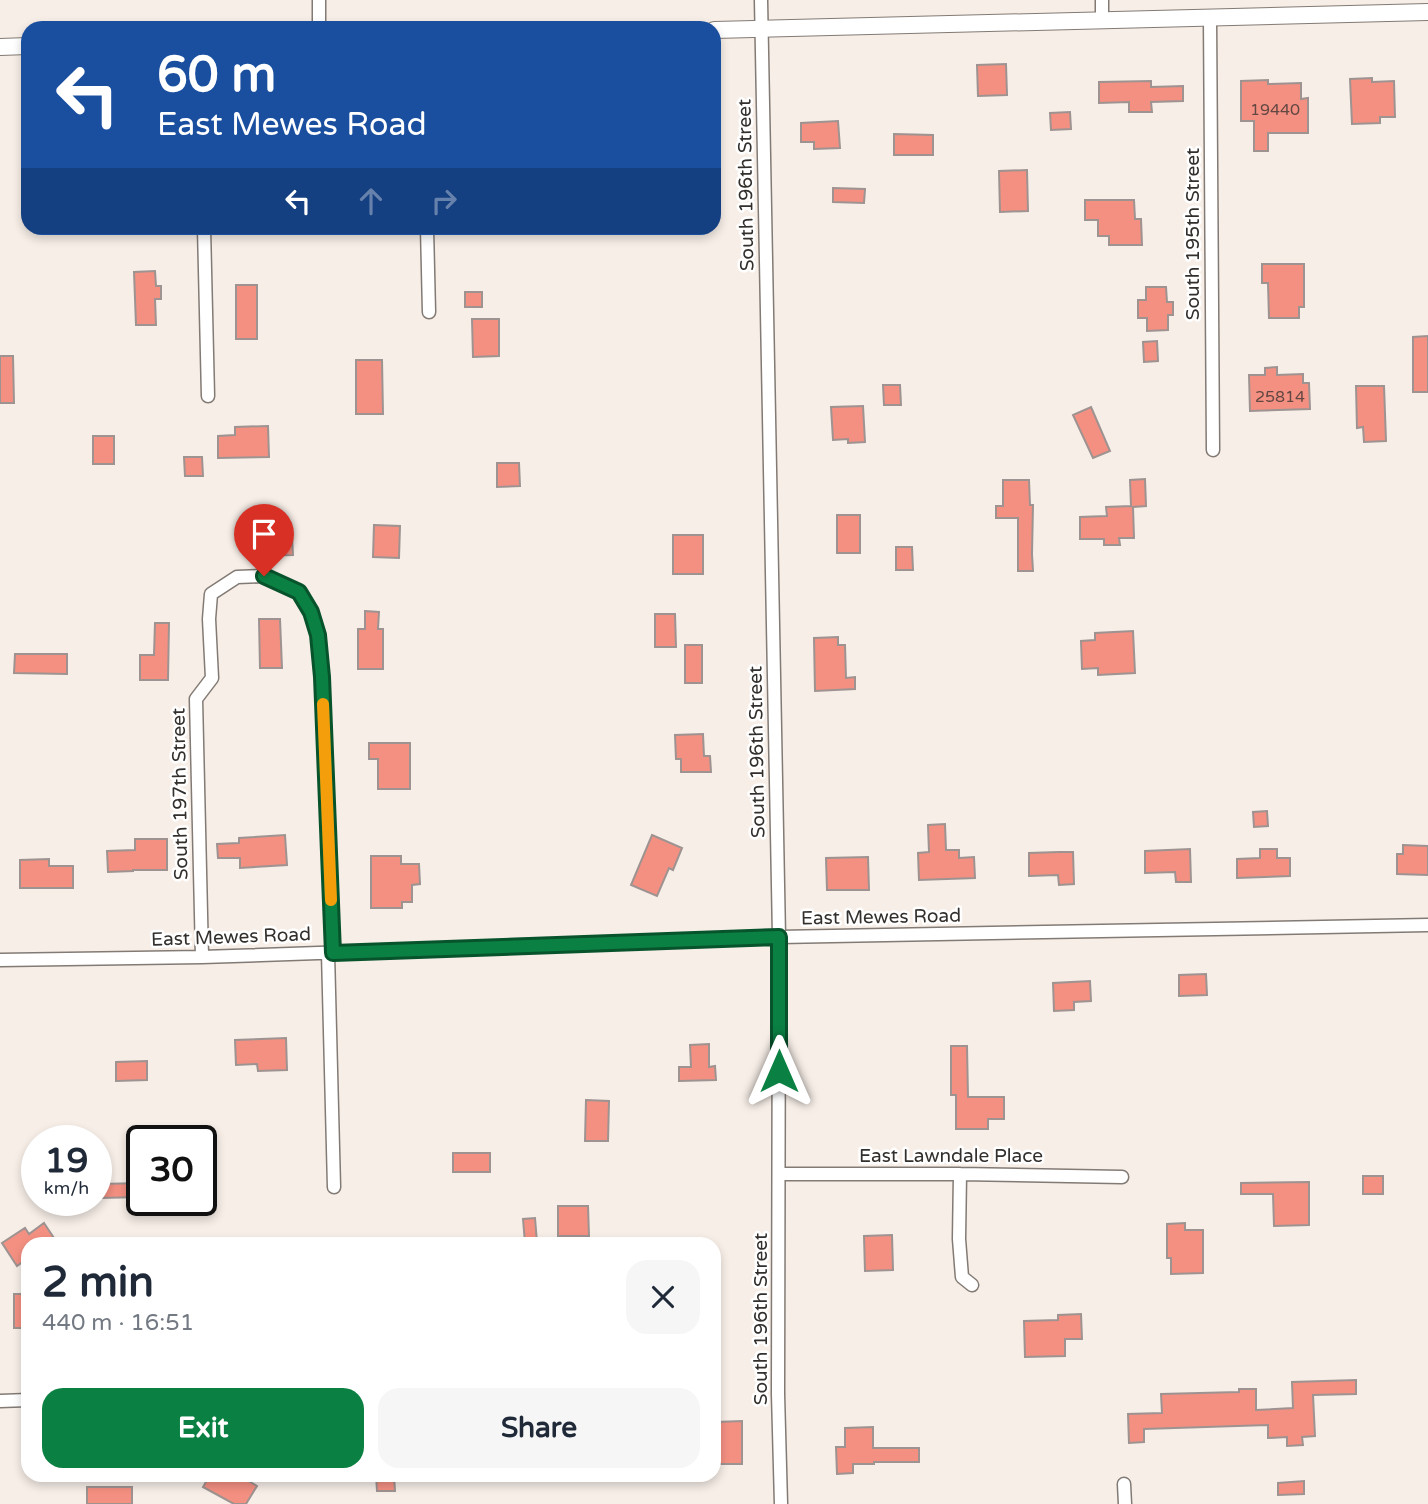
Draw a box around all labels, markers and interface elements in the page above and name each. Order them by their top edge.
text: 60 m [157,46,276,105]
icon: left [42,49,133,140]
street label: South 196th Street [733,99,759,271]
house number: 19440 [1250,100,1300,120]
text: East Mewes Road [157,106,427,144]
street label: South 195th Street [1182,148,1204,320]
icon: left [279,182,317,220]
icon: ahead [352,182,390,220]
icon: right [425,182,463,220]
house number: 25814 [1255,387,1305,407]
pin [234,504,294,576]
icon: arrive [245,515,283,553]
street label: South 196th Street [744,666,770,838]
street label: South 197th Street [167,708,193,880]
street label: East Mewes Road [801,905,961,929]
street label: East Mewes Road [151,923,311,951]
position arrow [742,1034,816,1108]
speed limit sign: 30 [126,1125,217,1216]
text: 19 [45,1140,88,1182]
street label: East Lawndale Place [859,1145,1043,1167]
text: km/h [44,1177,89,1199]
street label: South 196th Street [750,1233,772,1405]
text: 2 min [42,1257,154,1308]
button: close [626,1260,700,1334]
text: 440 m · 16:51 [42,1309,194,1337]
button: Exit [42,1388,364,1468]
button: Share [378,1388,700,1468]

